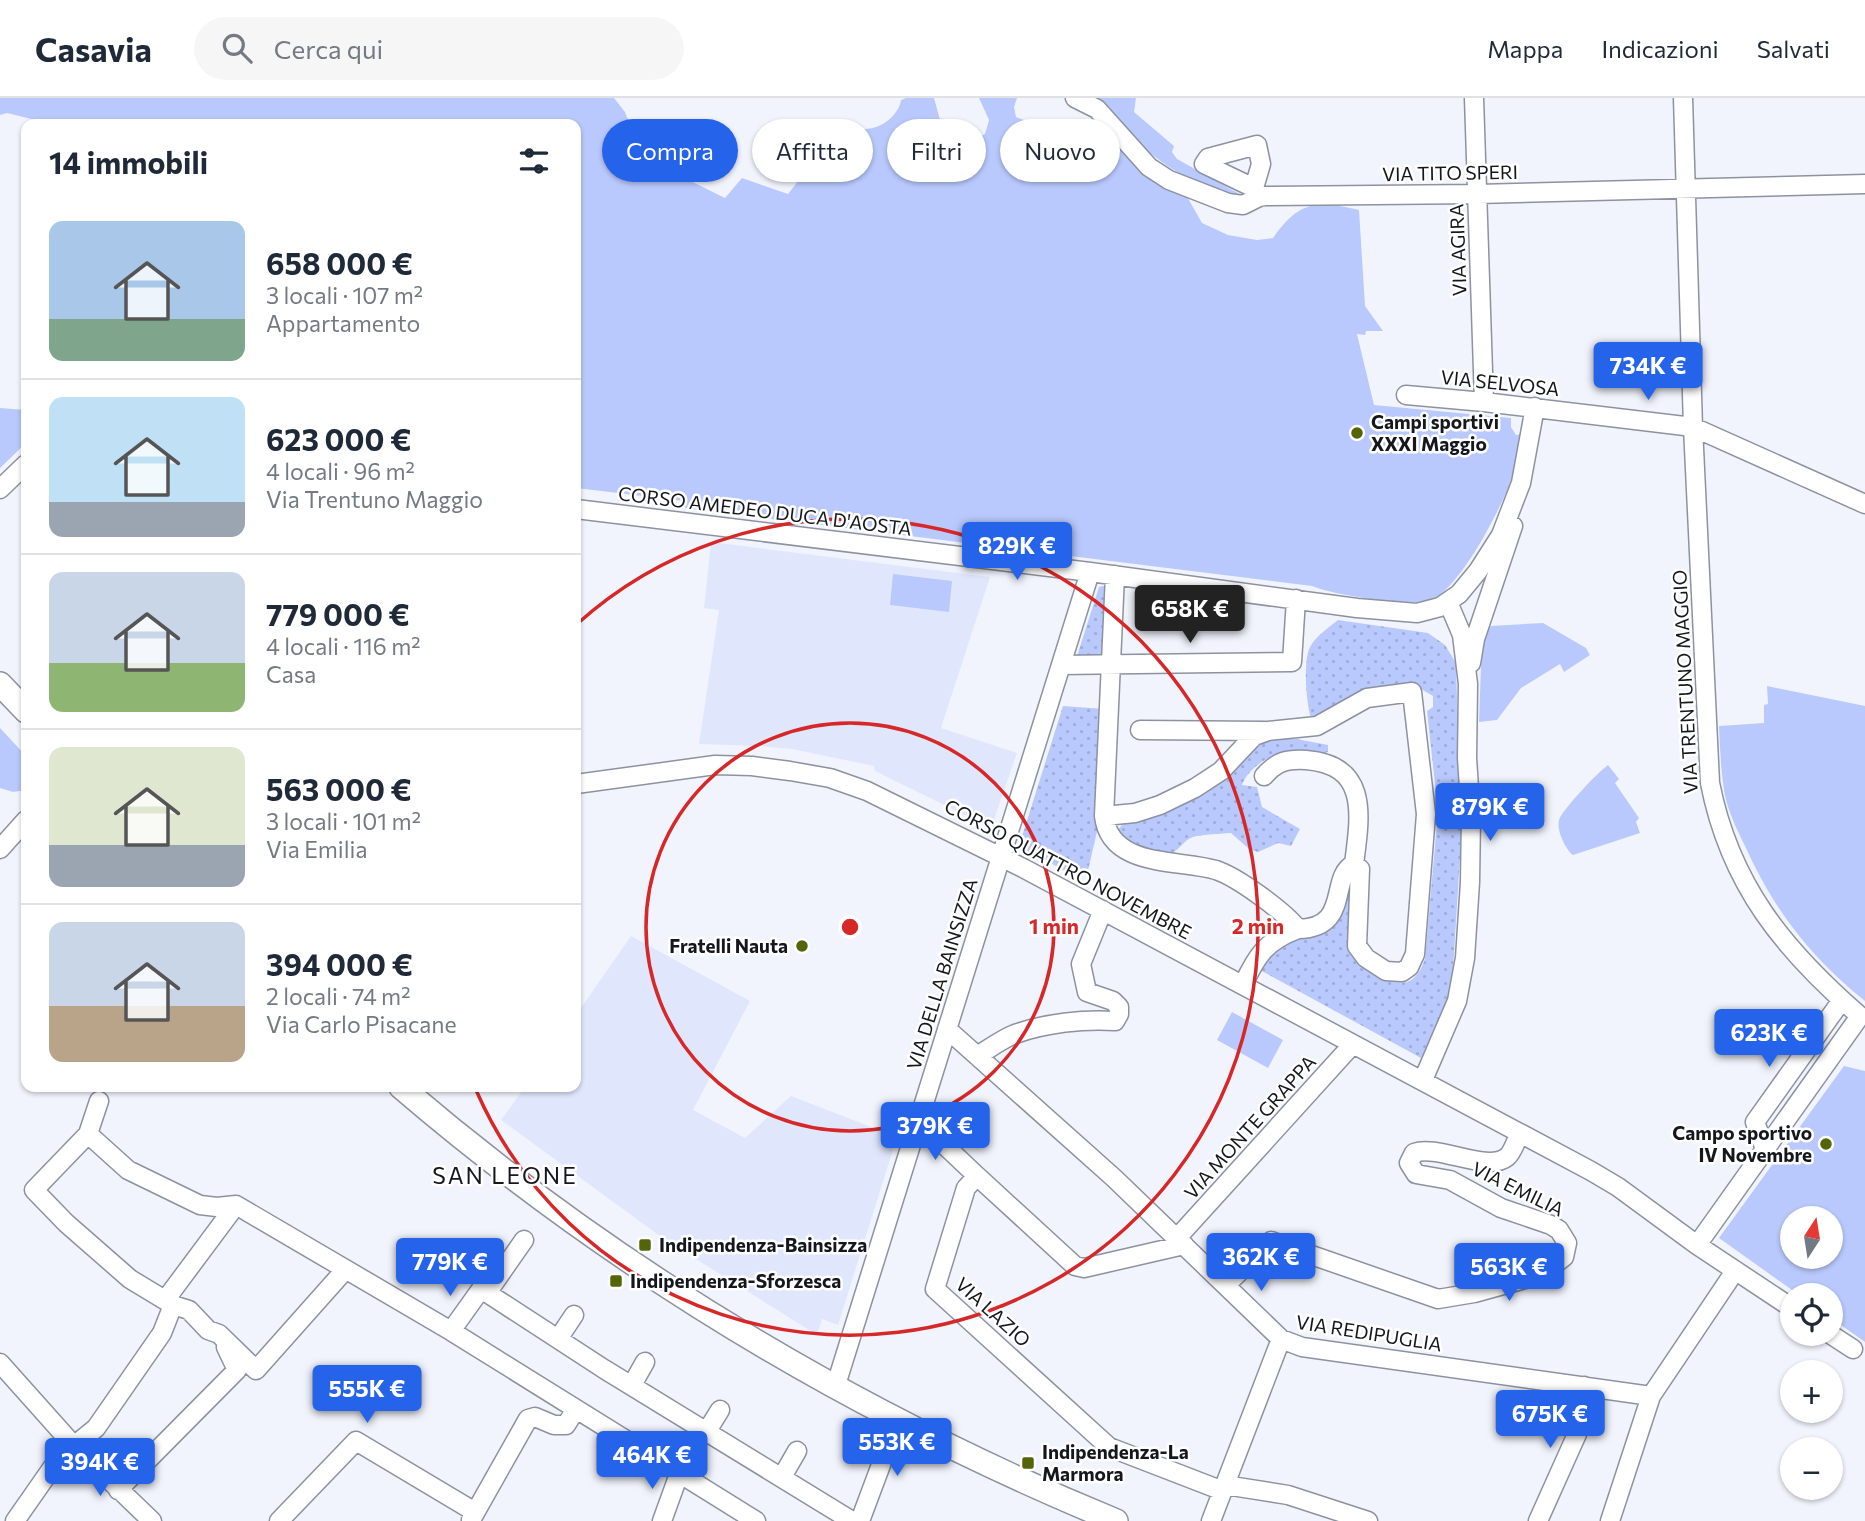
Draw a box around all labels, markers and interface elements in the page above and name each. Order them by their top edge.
search box [194,17,684,80]
text: Casavia [35,28,152,69]
icon: search [218,29,256,67]
text: Cerca qui [274,33,383,64]
text: Mappa [1487,34,1563,63]
text: Indicazioni [1601,34,1719,63]
text: Salvati [1757,34,1830,63]
chip: Compra [602,119,738,182]
chip: Affitta [752,119,873,182]
chip: Filtri [887,119,986,182]
chip: Nuovo [1000,119,1120,182]
icon: filters [515,142,553,180]
text: 14 immobili [49,143,208,180]
street label: VIA TITO SPERI [1382,160,1518,185]
street label: VIA AGIRA [1444,203,1471,297]
text: 658 000 € [266,244,413,281]
icon: home [105,249,189,333]
text: 3 locali · 107 m² [266,281,423,309]
text: Appartamento [266,309,420,337]
pin: 734K € [1591,342,1705,402]
text: 734K € [1610,351,1686,379]
street label: VIA SELVOSA [1440,365,1561,400]
place label: Campi sportivi XXXI Maggio [1371,410,1499,455]
text: 623 000 € [266,420,411,457]
icon: home [105,425,189,509]
marker: Campi sportivi XXXI Maggio [1349,425,1365,441]
text: 4 locali · 96 m² [266,457,415,485]
street label: CORSO AMEDEO DUCA D'AOSTA [617,481,913,540]
text: Via Trentuno Maggio [266,485,483,513]
pin: 829K € [960,522,1074,582]
text: 829K € [978,531,1056,559]
street label: VIA TRENTUNO MAGGIO [1667,569,1702,795]
pin: 658K € [1133,586,1247,645]
text: 658K € [1151,594,1229,622]
text: 779 000 € [266,595,410,632]
icon: home [105,600,189,684]
text: 4 locali · 116 m² [266,632,421,660]
text: Casa [266,660,316,688]
text: 563 000 € [266,770,412,807]
icon: home [105,775,189,859]
pin: 879K € [1433,784,1547,843]
text: 879K € [1451,792,1529,820]
street label: CORSO QUATTRO NOVEMBRE [941,794,1196,944]
text: 3 locali · 101 m² [266,807,421,835]
text: Via Emilia [266,835,368,863]
street label: VIA DELLA BAINSIZZA [901,875,982,1072]
text: 1 min [1029,913,1079,938]
text: 2 min [1232,913,1284,938]
centre of rings [838,915,862,939]
place label: Fratelli Nauta [669,934,788,957]
marker: Fratelli Nauta [794,938,810,954]
text: 394 000 € [266,945,413,982]
icon: home [105,950,189,1034]
text: 2 locali · 74 m² [266,982,410,1010]
text: Via Carlo Pisacane [266,1010,457,1038]
pin: 623K € [1712,1010,1826,1069]
text: 623K € [1730,1018,1808,1046]
street label: VIA MONTE GRAPPA [1179,1050,1320,1203]
pin: 379K € [878,1102,992,1162]
text: 379K € [897,1111,973,1139]
place label: Campo sportivo IV Novembre [1672,1121,1812,1166]
marker: Campo sportivo IV Novembre [1818,1136,1834,1152]
street label: VIA EMILIA [1469,1156,1568,1221]
district label: SAN LEONE [432,1161,578,1189]
north arrow [1780,1206,1843,1269]
map controls [1780,1206,1843,1500]
place label: Indipendenza-Bainsizza [659,1233,867,1256]
pin: 362K € [1204,1234,1318,1293]
marker: Indipendenza-Bainsizza [637,1237,653,1253]
pin: 779K € [393,1238,507,1298]
text: 362K € [1222,1242,1300,1270]
pin: 563K € [1452,1244,1566,1303]
text: 779K € [412,1247,488,1275]
text: 563K € [1470,1252,1548,1280]
place label: Indipendenza-Sforzesca [630,1269,841,1292]
street label: VIA LAZIO [951,1272,1035,1351]
marker: Indipendenza-Sforzesca [608,1273,624,1289]
button: locate [1780,1283,1843,1346]
street label: VIA REDIPUGLIA [1294,1310,1444,1355]
button: + [1780,1360,1843,1423]
pin: 555K € [310,1366,424,1425]
text: 555K € [329,1374,405,1402]
pin: 675K € [1493,1390,1607,1450]
text: 675K € [1512,1399,1588,1427]
pin: 553K € [840,1418,954,1478]
text: 553K € [859,1427,935,1455]
pin: 464K € [595,1432,709,1491]
button: − [1780,1437,1843,1500]
pin: 394K € [43,1438,157,1498]
text: 464K € [612,1440,692,1468]
place label: Indipendenza-La Marmora [1042,1440,1189,1485]
text: 394K € [61,1447,139,1475]
marker: Indipendenza-La Marmora [1020,1455,1036,1471]

